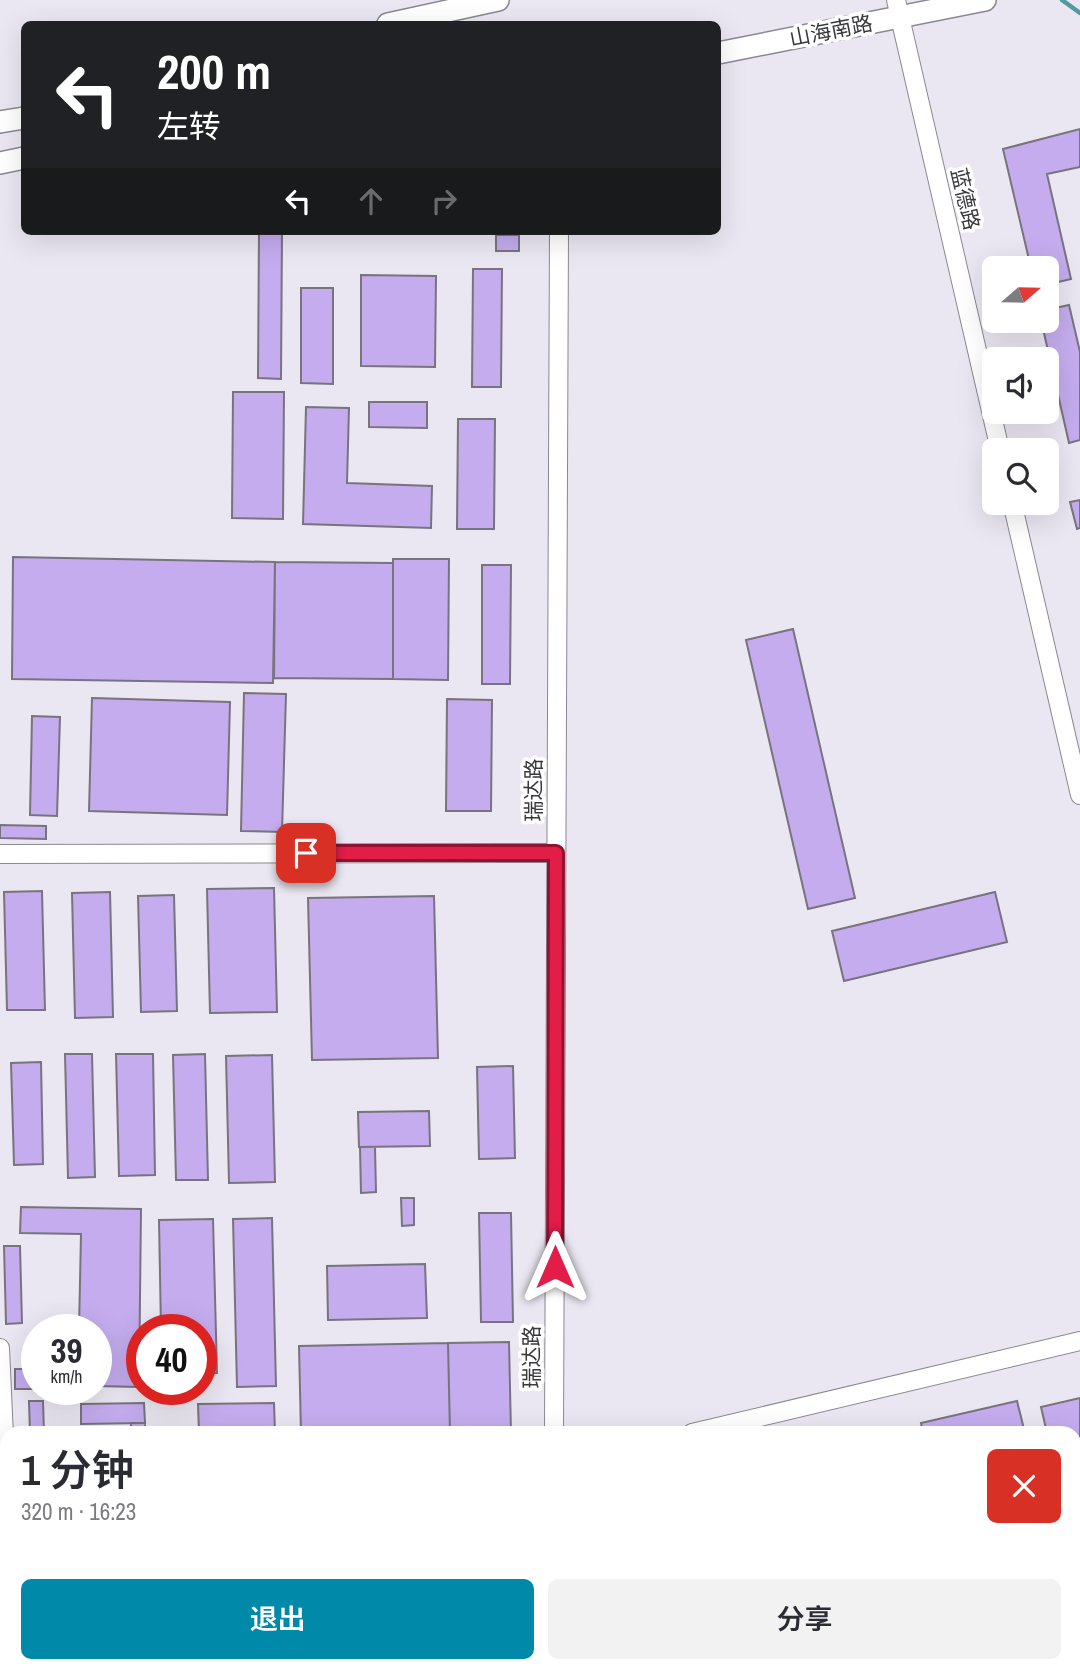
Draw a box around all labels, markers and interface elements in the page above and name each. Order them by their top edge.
street label: 山海南路 [787,8,875,53]
text: 200 m [157,38,271,104]
icon: left [42,49,133,140]
text: 左转 [157,105,221,148]
street label: 蓝德路 [944,165,987,233]
icon: left [279,182,317,220]
icon: ahead [352,182,390,220]
icon: right [425,182,463,220]
north arrow [982,256,1059,332]
map controls [982,256,1059,515]
button: sound [982,347,1059,424]
button: search [982,438,1059,515]
street label: 瑞达路 [519,759,548,822]
pin [276,823,336,883]
icon: arrive [287,834,325,872]
position arrow [518,1230,592,1304]
speed limit sign: 40 [126,1314,217,1405]
street label: 瑞达路 [517,1326,546,1389]
text: 39 [51,1327,82,1374]
text: km/h [51,1364,83,1389]
text: 1 分钟 [21,1442,134,1498]
button: close [987,1449,1061,1523]
text: 320 m · 16:23 [21,1496,136,1527]
button: 退出 [21,1579,534,1659]
button: 分享 [548,1579,1061,1659]

